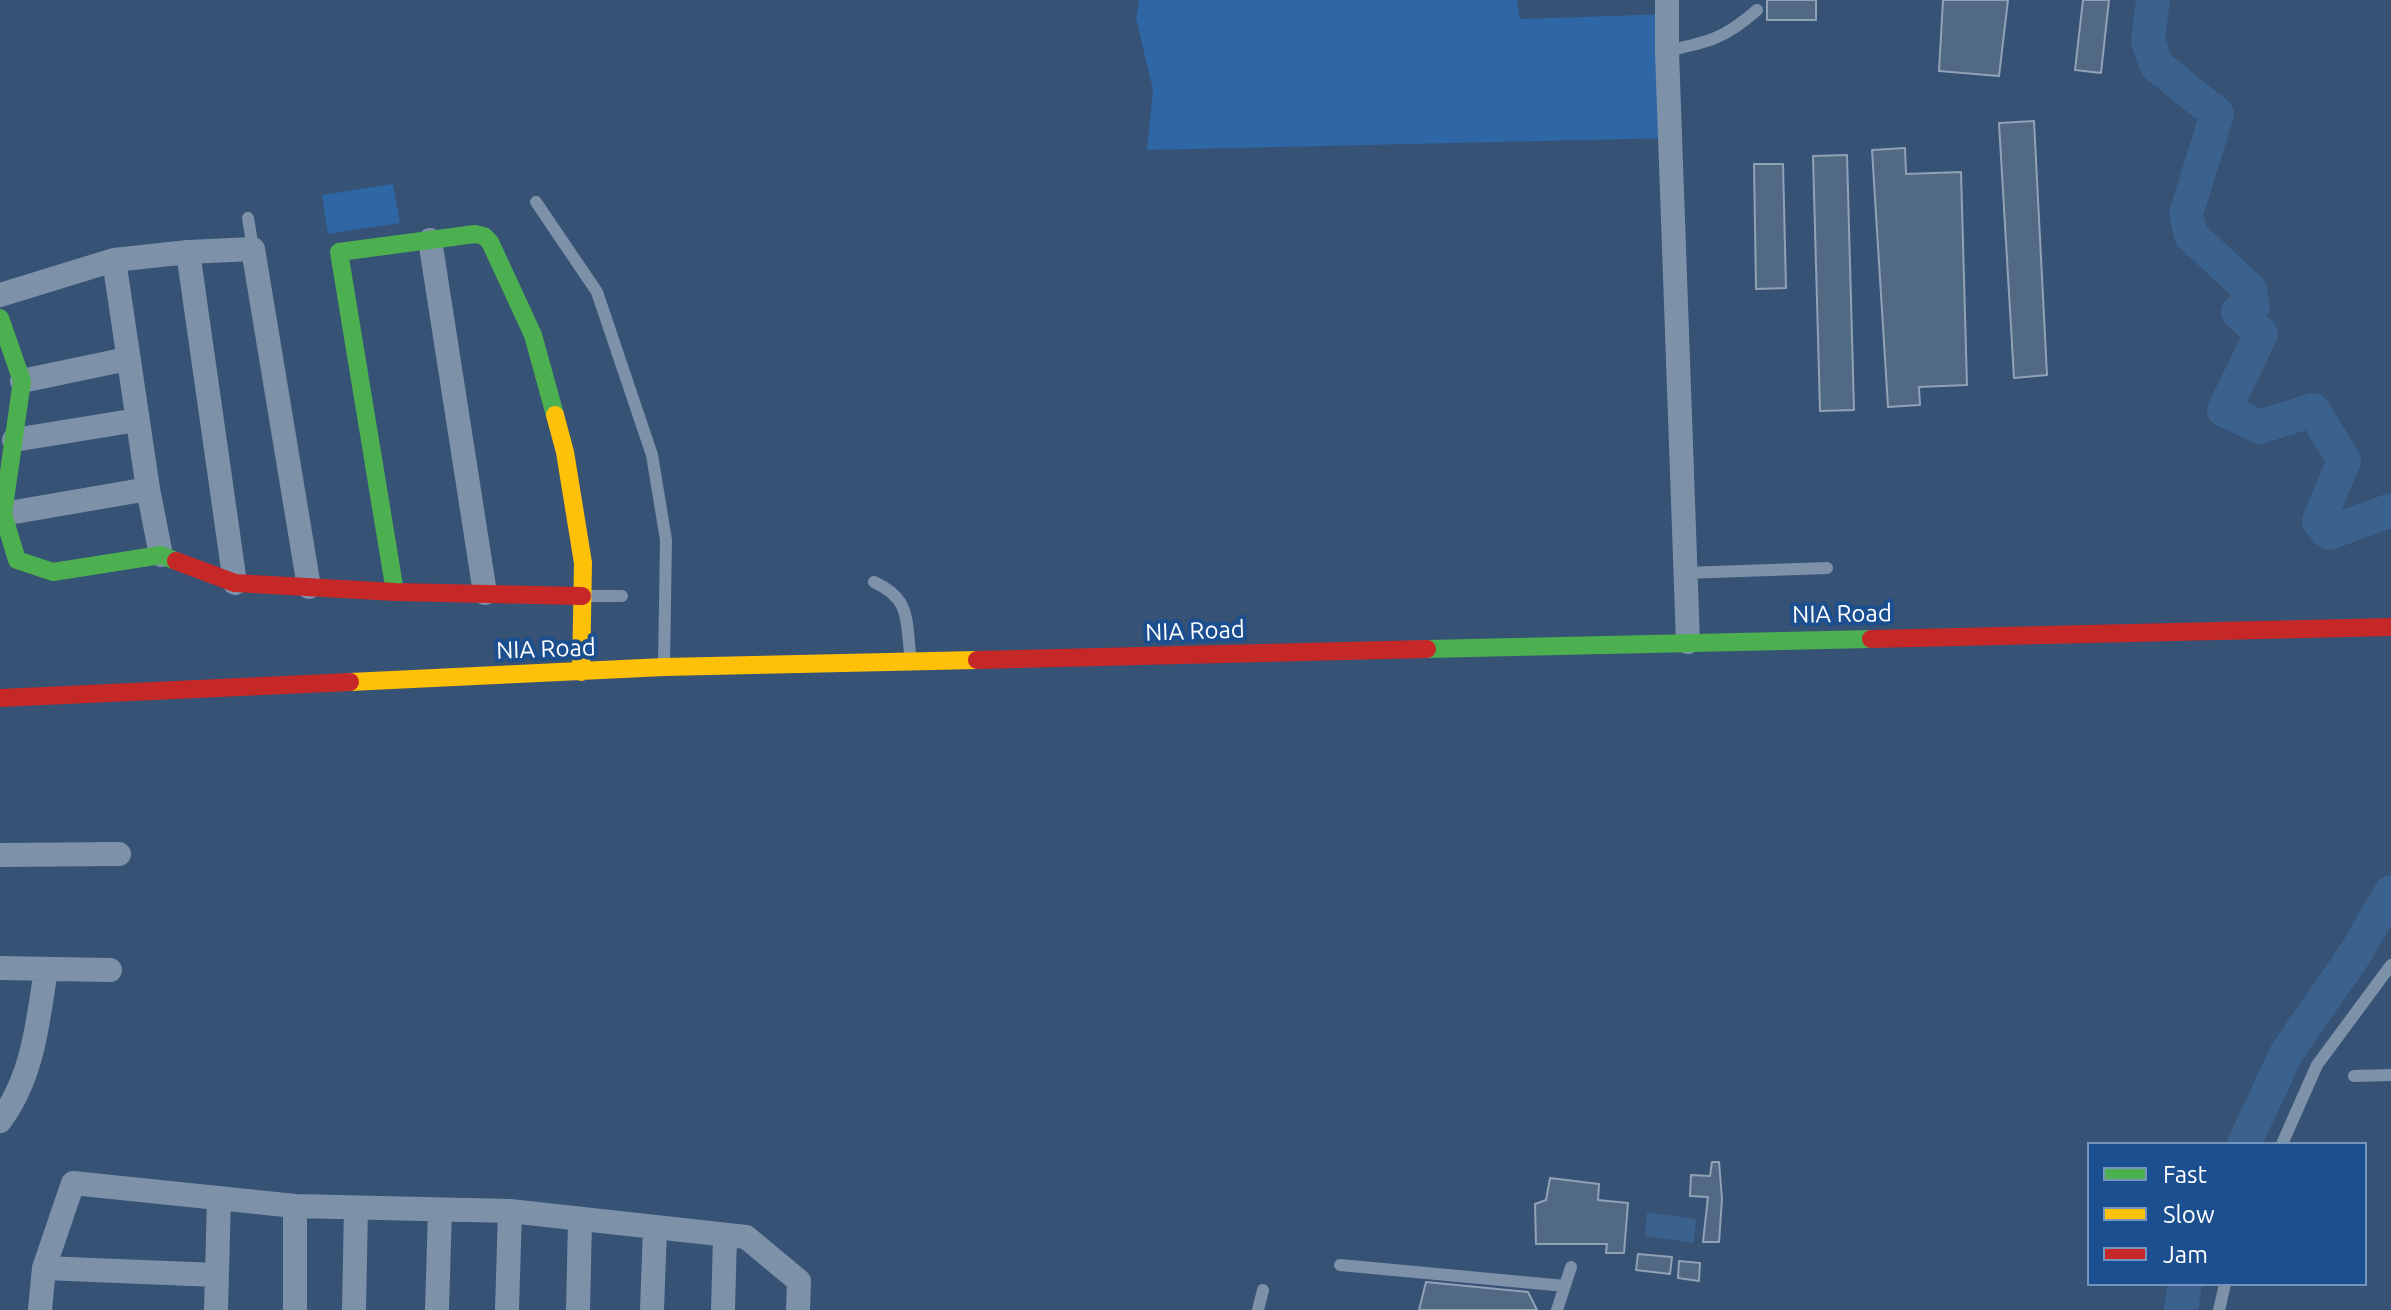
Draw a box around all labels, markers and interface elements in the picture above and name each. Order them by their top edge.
street label: NIA Road [1792,599,1892,629]
street label: NIA Road [1145,615,1245,647]
street label: NIA Road [496,633,596,665]
legend [2087,1142,2367,1286]
text: Fast [2163,1161,2207,1188]
text: Slow [2163,1201,2215,1228]
text: Jam [2163,1241,2208,1268]

